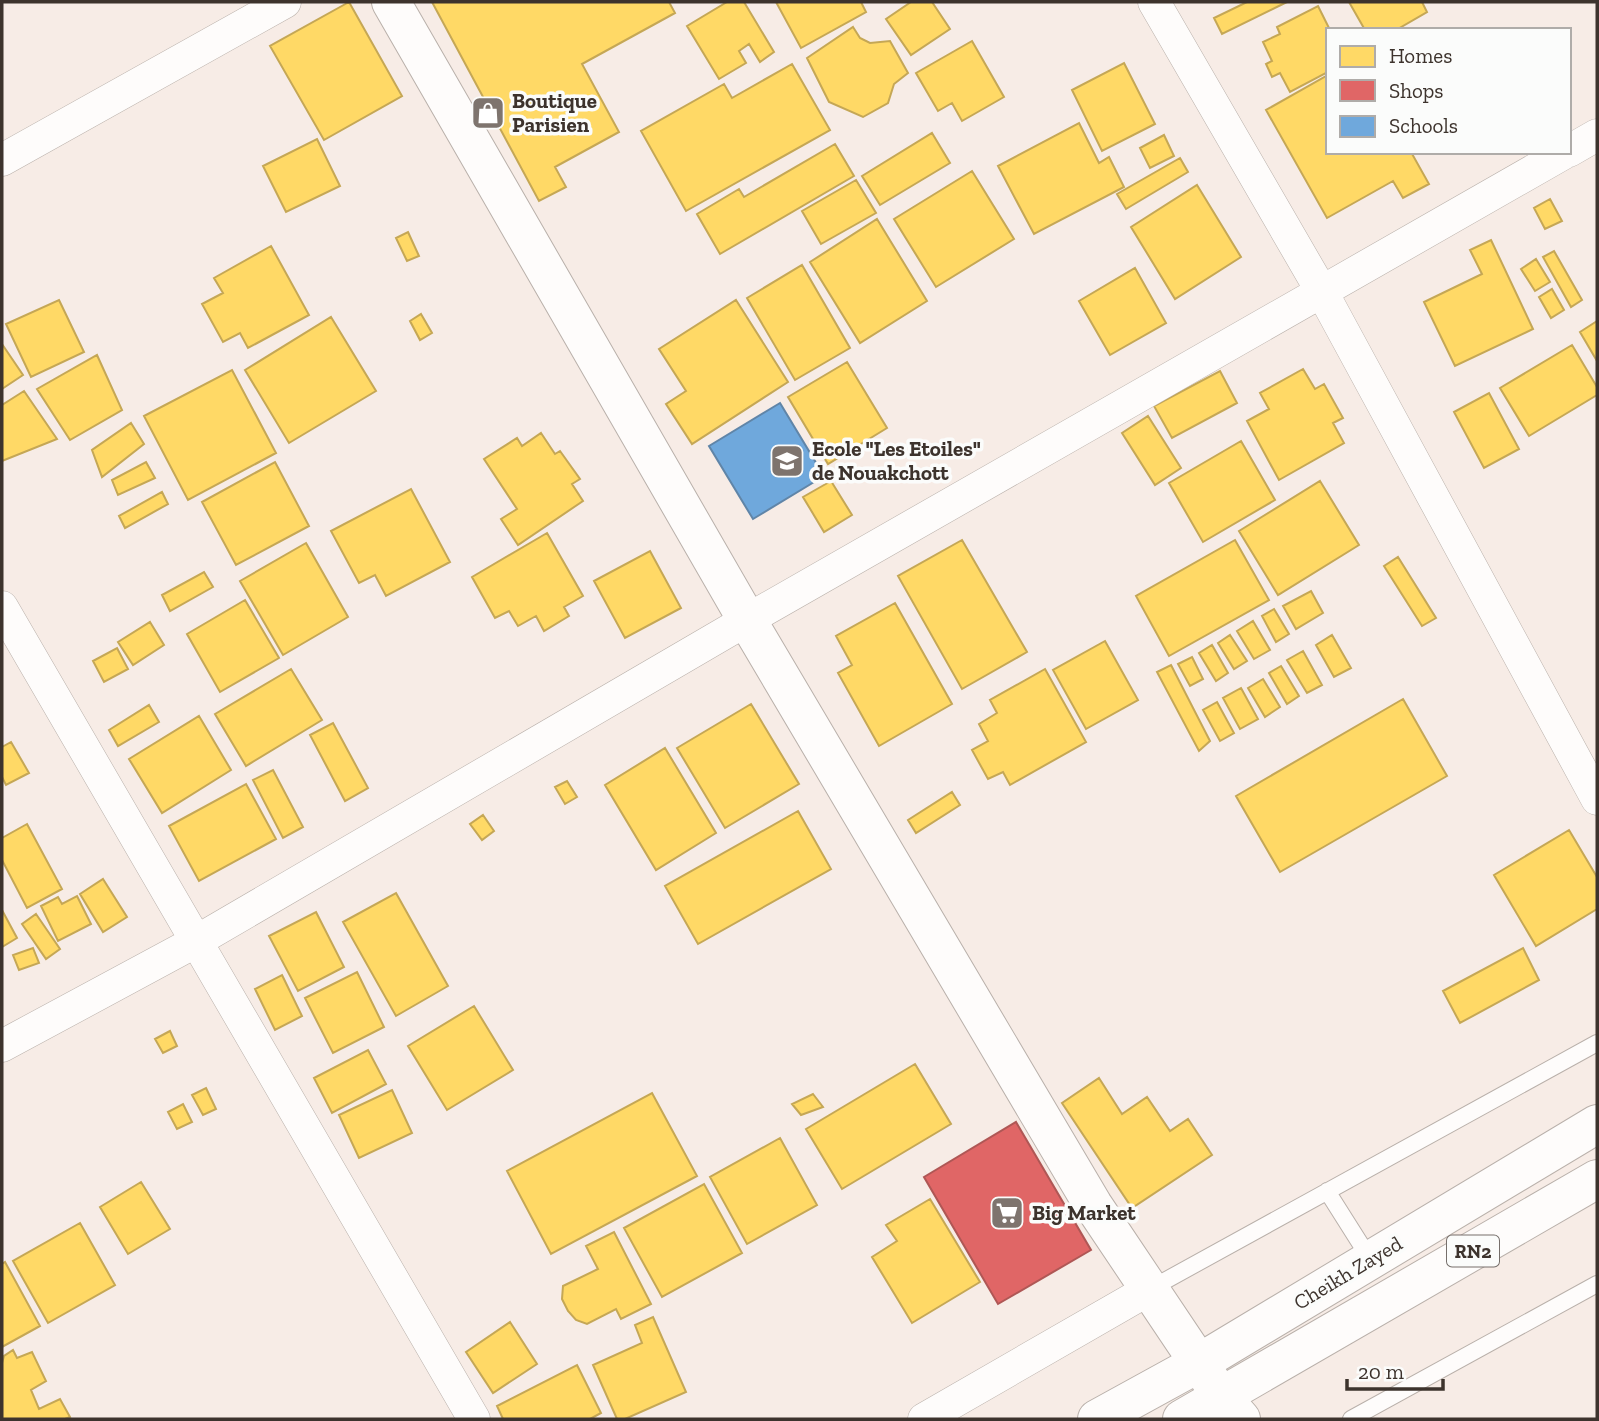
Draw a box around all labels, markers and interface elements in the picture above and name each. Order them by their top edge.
legend [1326,28,1571,154]
text: Homes [1389,43,1452,68]
text: Shops [1389,78,1443,103]
place label: Boutique Parisien [512,88,597,137]
shop icon: Boutique Parisien [469,94,507,132]
text: Schools [1389,113,1458,138]
place label: Ecole "Les Etoiles" de Nouakchott [812,436,981,485]
school or university icon: Ecole "Les Etoiles" de Nouakchott [768,442,806,480]
supermarket icon: Big Market [988,1194,1026,1232]
place label: Big Market [1032,1200,1136,1225]
street label: Cheikh Zayed [1289,1230,1407,1315]
road number: RN2 [1447,1236,1499,1266]
scale bar [1347,1348,1443,1392]
text: 20 m [1358,1359,1404,1384]

